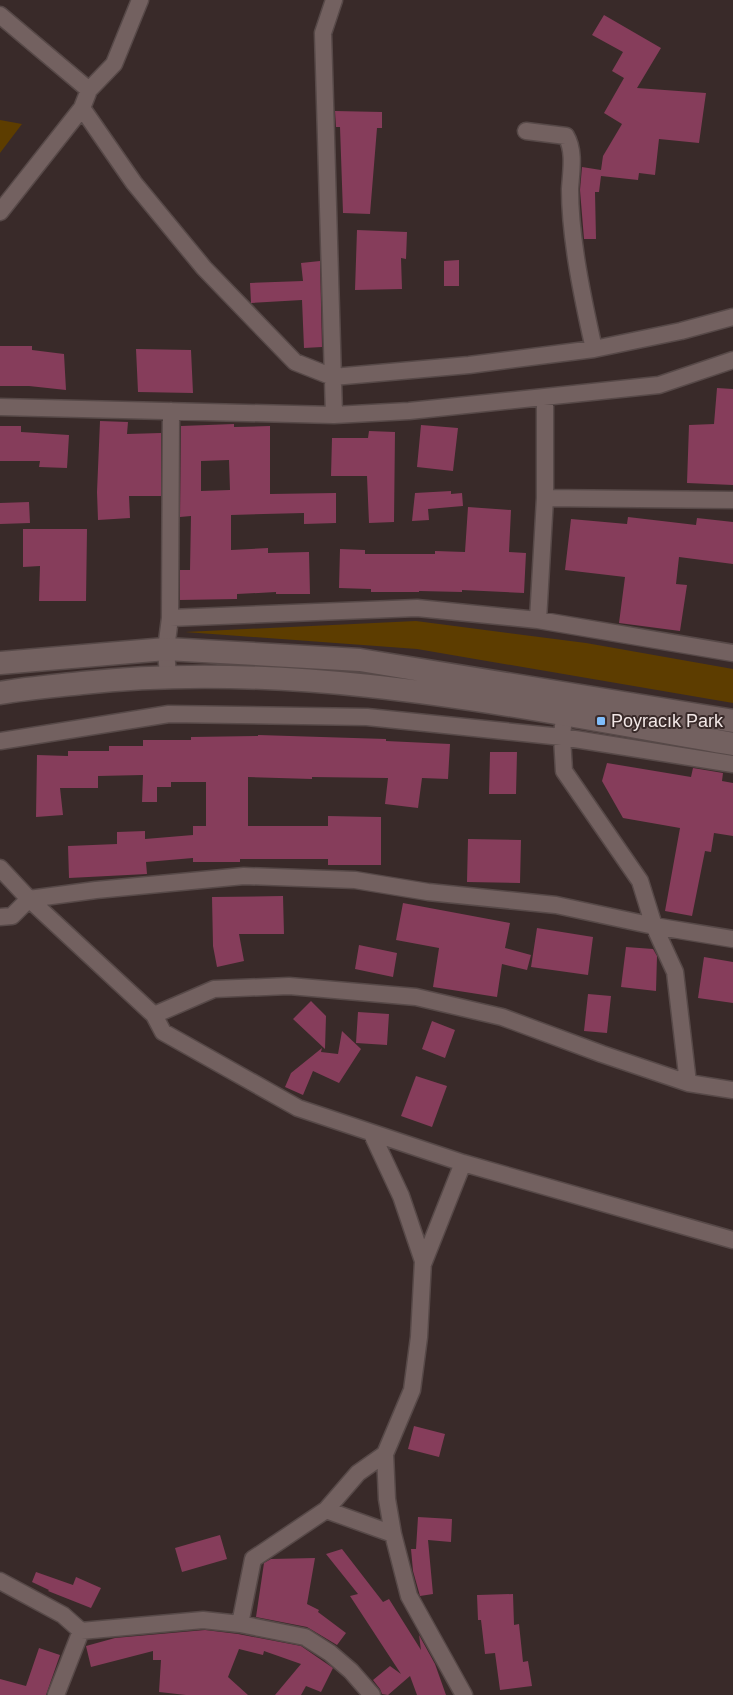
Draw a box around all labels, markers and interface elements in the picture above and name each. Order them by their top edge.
place label: Poyracık Park [611,711,724,731]
marker: Poyracık Park [595,715,607,727]

